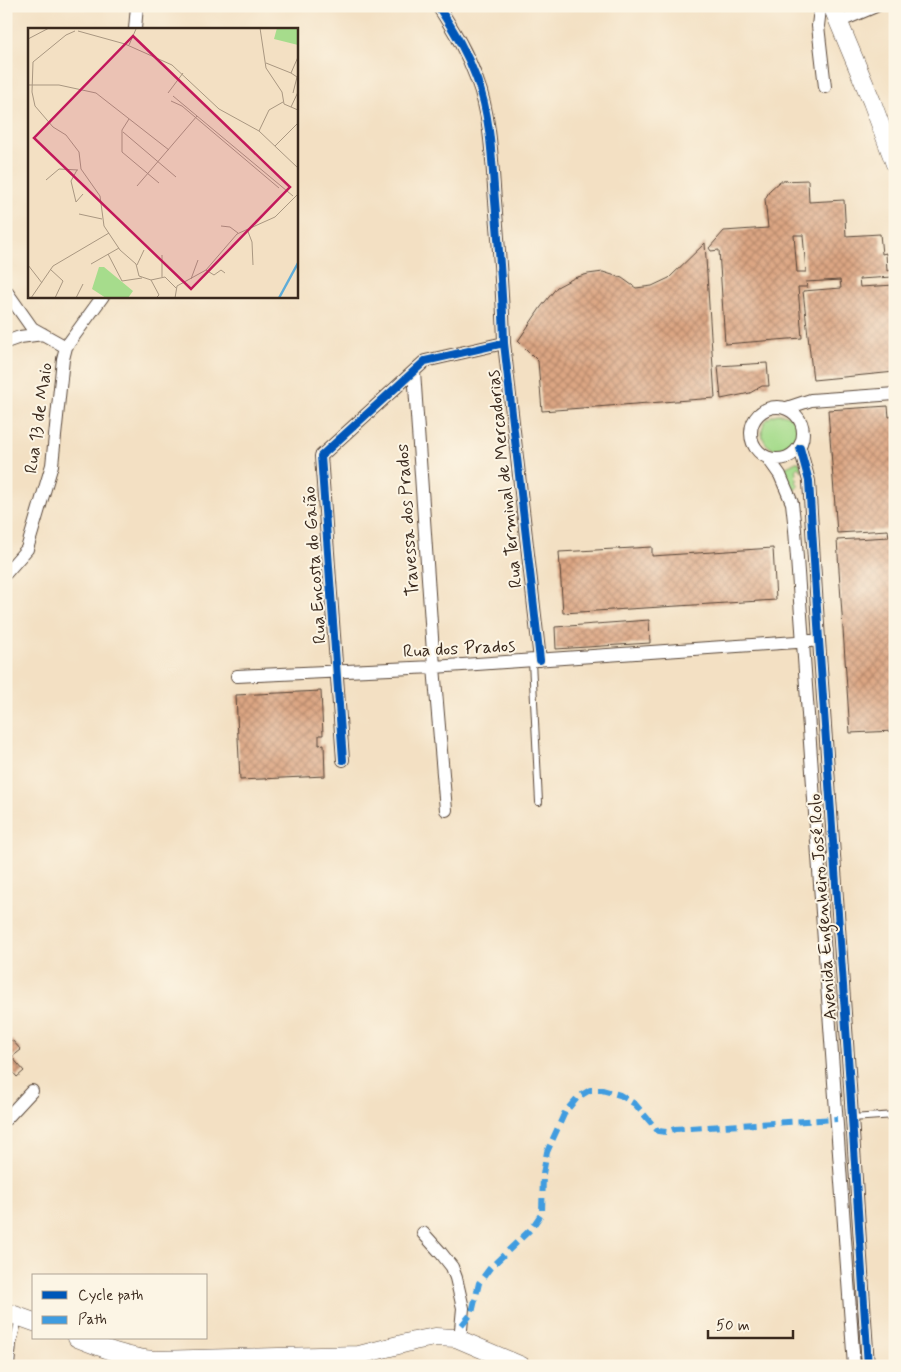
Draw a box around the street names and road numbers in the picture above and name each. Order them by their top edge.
street label: Rua 13 de Maio [19,361,59,475]
street label: Rua Terminal de Mercadorias [482,369,528,589]
street label: Travessa dos Prados [391,443,425,597]
street label: Rua Encosta do Gaião [298,485,332,645]
street label: Rua dos Prados [402,634,516,664]
street label: Avenida Engenheiro José Rolo [803,793,845,1021]

